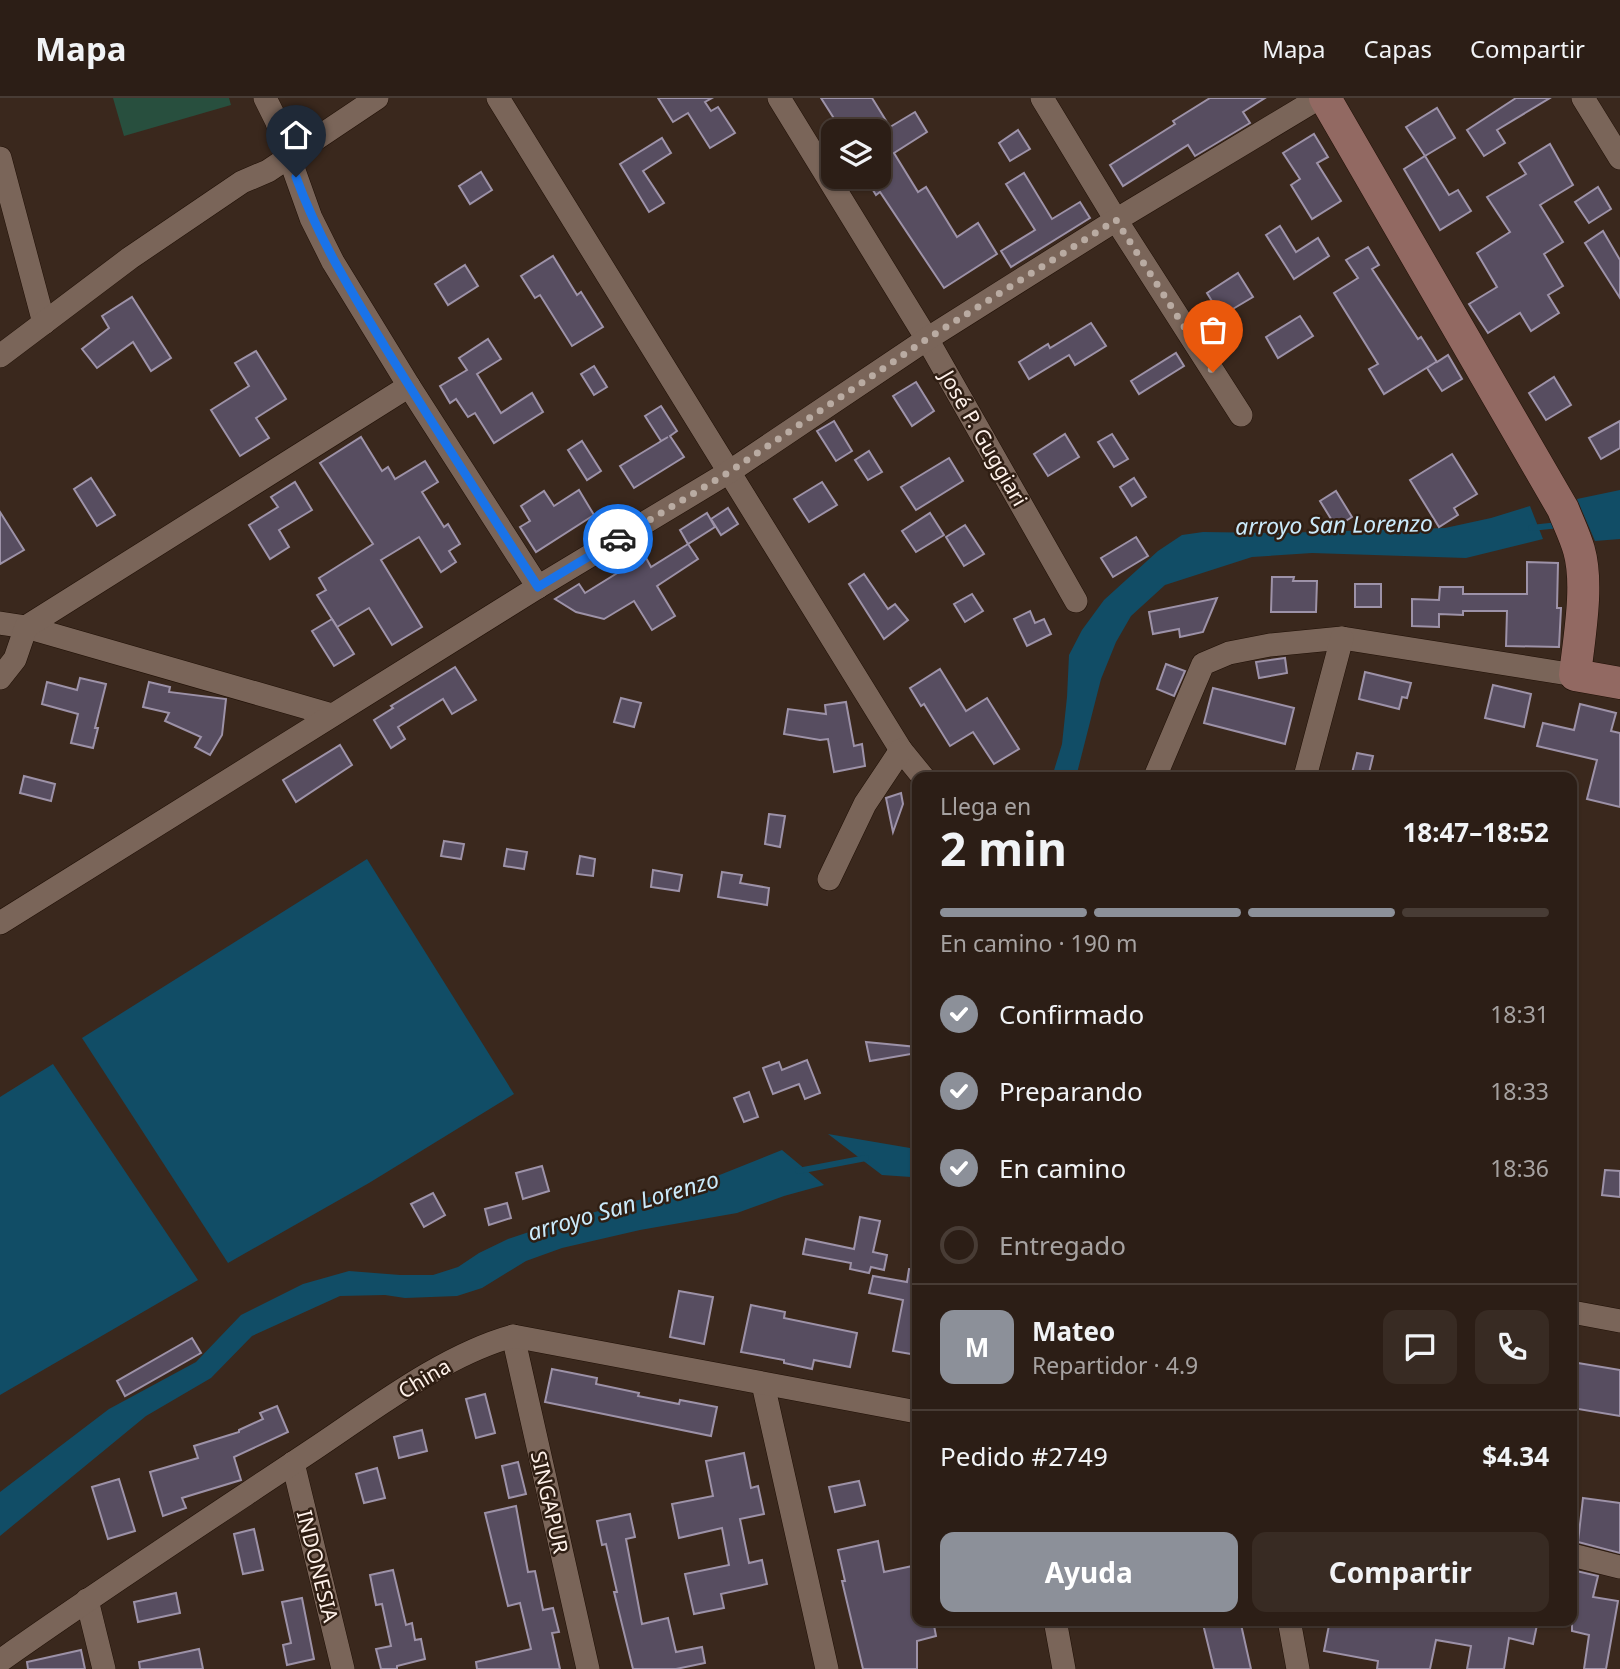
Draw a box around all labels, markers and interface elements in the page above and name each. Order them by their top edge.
text: Mapa [35,26,127,71]
text: Mapa [1262,32,1326,65]
text: Capas [1364,32,1432,65]
text: Compartir [1470,32,1585,65]
pin [266,105,326,177]
icon: home [277,116,315,154]
map controls [821,119,891,189]
button: layers [821,119,891,189]
pin [1183,300,1243,372]
icon: bag [1194,311,1232,349]
street label: José P. Guggiari [933,363,1034,511]
courier [583,504,653,574]
water label: arroyo San Lorenzo [1235,506,1433,542]
icon: car [599,520,637,558]
text: Llega en [940,790,1031,822]
text: 18:47–18:52 [1402,814,1549,850]
text: 2 min [940,817,1067,879]
text: En camino · 190 m [940,927,1138,959]
icon: check [940,995,978,1033]
text: Confirmado [999,996,1144,1032]
text: 18:31 [1490,998,1549,1030]
icon: check [940,1072,978,1110]
text: Preparando [999,1073,1143,1109]
text: 18:33 [1490,1075,1549,1107]
icon: check [940,1149,978,1187]
text: En camino [999,1150,1126,1186]
text: 18:36 [1490,1152,1549,1184]
water label: arroyo San Lorenzo [524,1162,722,1248]
text: Entregado [999,1227,1126,1263]
button: chat [1383,1310,1457,1384]
button: phone [1475,1310,1549,1384]
text: Mateo [1032,1313,1115,1349]
text: M [965,1329,989,1365]
text: Repartidor · 4.9 [1032,1349,1198,1381]
street label: China [393,1351,455,1405]
text: Pedido #2749 [940,1438,1108,1474]
text: $4.34 [1482,1438,1549,1474]
street label: SINGAPUR [525,1448,575,1556]
street label: INDONESIA [291,1507,346,1626]
button: Ayuda [940,1532,1238,1612]
button: Compartir [1252,1532,1549,1612]

